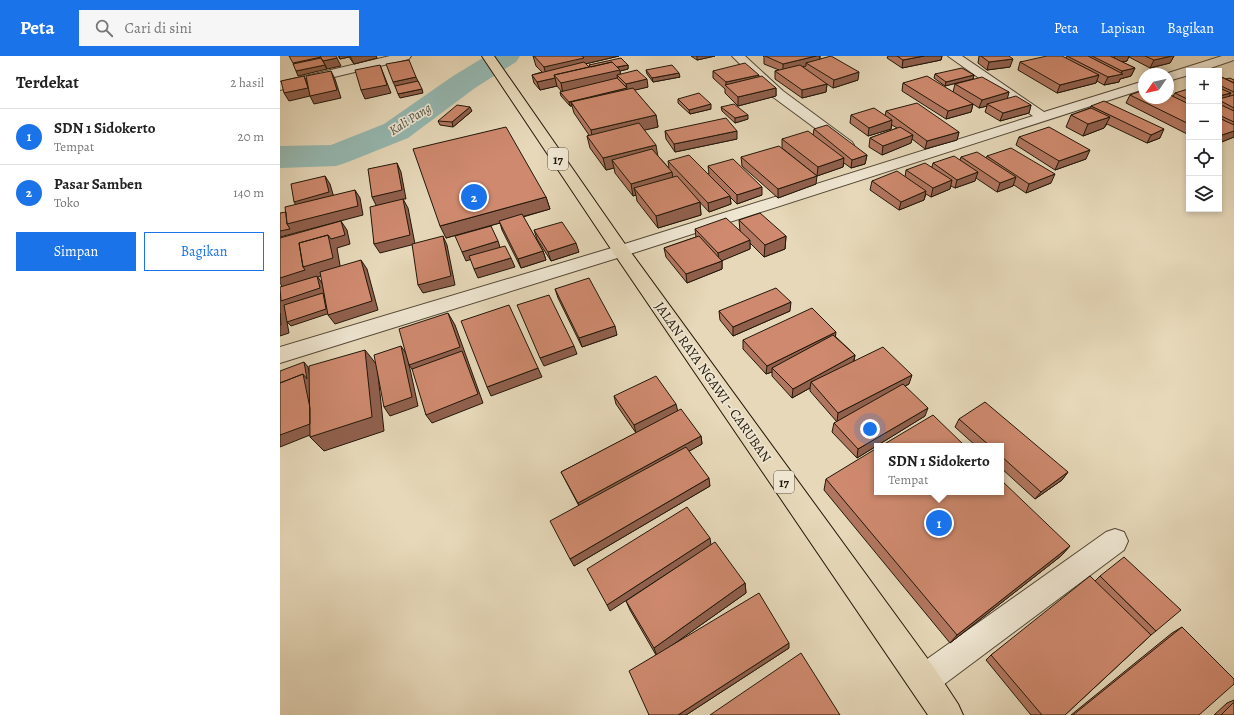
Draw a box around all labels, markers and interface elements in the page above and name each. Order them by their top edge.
search box [79,10,359,46]
text: Peta [20,15,55,41]
icon: search [93,17,115,39]
text: Cari di sini [125,18,192,38]
text: Peta [1054,19,1078,38]
text: Lapisan [1100,19,1145,38]
text: Bagikan [1167,19,1214,38]
north arrow [1138,68,1174,104]
map controls [1186,68,1222,212]
button: + [1186,68,1222,104]
text: Terdekat [16,71,79,94]
text: 2 hasil [230,74,264,91]
water label: Kali Pang [386,99,434,139]
button: − [1186,104,1222,140]
text: SDN 1 Sidokerto [54,118,155,138]
text: 1 [27,128,31,145]
text: 20 m [238,128,264,145]
text: Tempat [54,138,94,155]
button: locate [1186,140,1222,176]
road number: 17 [548,148,568,170]
text: Pasar Samben [54,174,142,194]
button: layers [1186,176,1222,212]
pin: 2 [461,182,487,212]
text: 2 [26,184,32,201]
text: 140 m [233,184,264,201]
text: Toko [54,194,79,211]
button: Simpan [16,232,136,271]
button: Bagikan [144,232,264,271]
street label: JALAN RAYA NGAWI - CARUBAN [650,298,776,466]
your location [860,419,880,439]
popup [874,443,1004,495]
text: SDN 1 Sidokerto [888,451,990,471]
road number: 17 [774,471,794,493]
text: Tempat [888,471,928,488]
pin: 1 [926,508,952,538]

